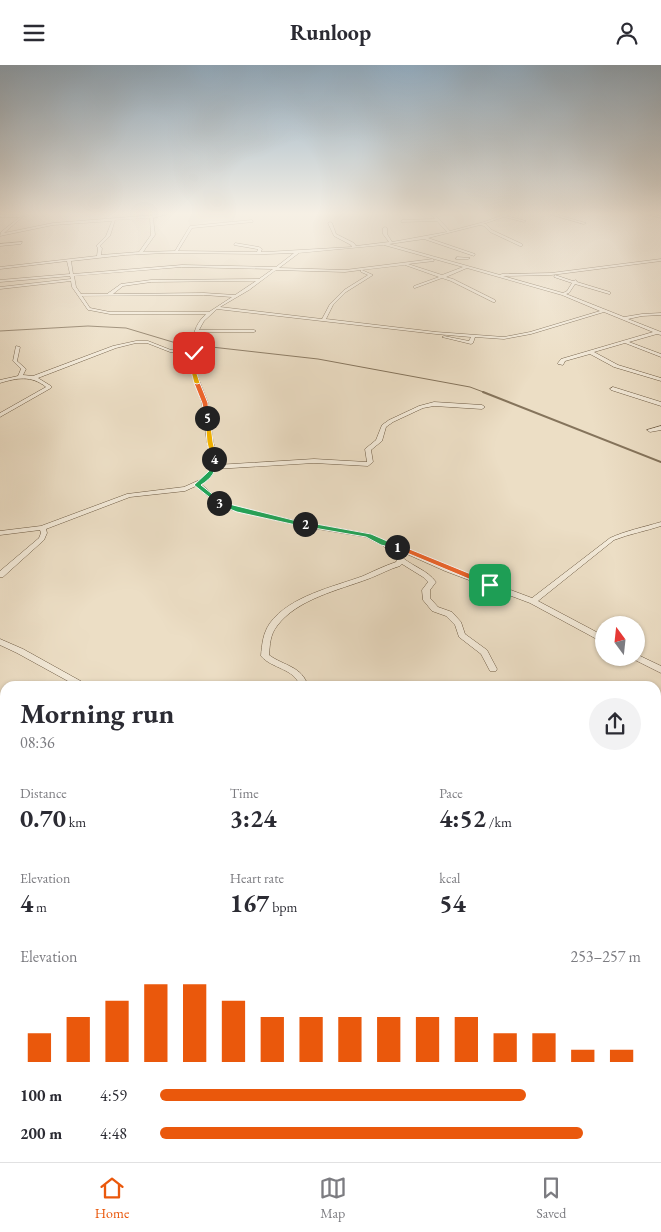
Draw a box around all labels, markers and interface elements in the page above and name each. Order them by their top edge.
text: Runloop [290,18,371,47]
icon: menu [20,19,48,47]
icon: person [613,19,641,47]
pin [173,332,215,374]
icon: check [180,339,208,367]
pin: 5 [194,405,220,431]
text: 5 [204,409,211,427]
pin: 4 [202,447,226,471]
text: 4 [211,450,218,468]
pin: 3 [206,491,232,515]
text: 3 [216,494,223,512]
pin: 2 [292,511,318,537]
text: 2 [302,515,309,533]
pin: 1 [384,535,410,559]
text: 1 [394,538,401,556]
pin [469,564,511,606]
icon: arrive [476,571,504,599]
north arrow [595,616,645,666]
map controls [595,616,645,666]
text: Morning run [20,695,174,731]
button: share [589,698,641,750]
text: 08:36 [20,732,55,753]
text: Distance [20,784,67,802]
text: Time [230,784,259,802]
text: Pace [439,784,463,802]
text: 0.70 [20,802,66,834]
text: 3:24 [230,802,276,834]
text: 4:52 [439,802,486,834]
text: km [66,813,86,831]
text: /km [486,813,512,831]
text: Elevation [20,869,70,887]
text: Heart rate [230,869,284,887]
text: kcal [439,869,460,887]
text: 4 [20,887,33,919]
text: 167 [230,887,269,919]
text: 54 [439,887,466,919]
text: m [33,898,47,916]
text: bpm [269,898,298,916]
text: Elevation [20,946,78,967]
text: 253–257 m [570,946,641,967]
text: 100 m [20,1085,62,1106]
text: 4:59 [100,1085,127,1106]
text: 200 m [20,1123,62,1144]
text: 4:48 [100,1123,127,1144]
tab: Home [95,1174,129,1222]
tab: Map [319,1174,347,1222]
tab: Saved [536,1174,566,1222]

